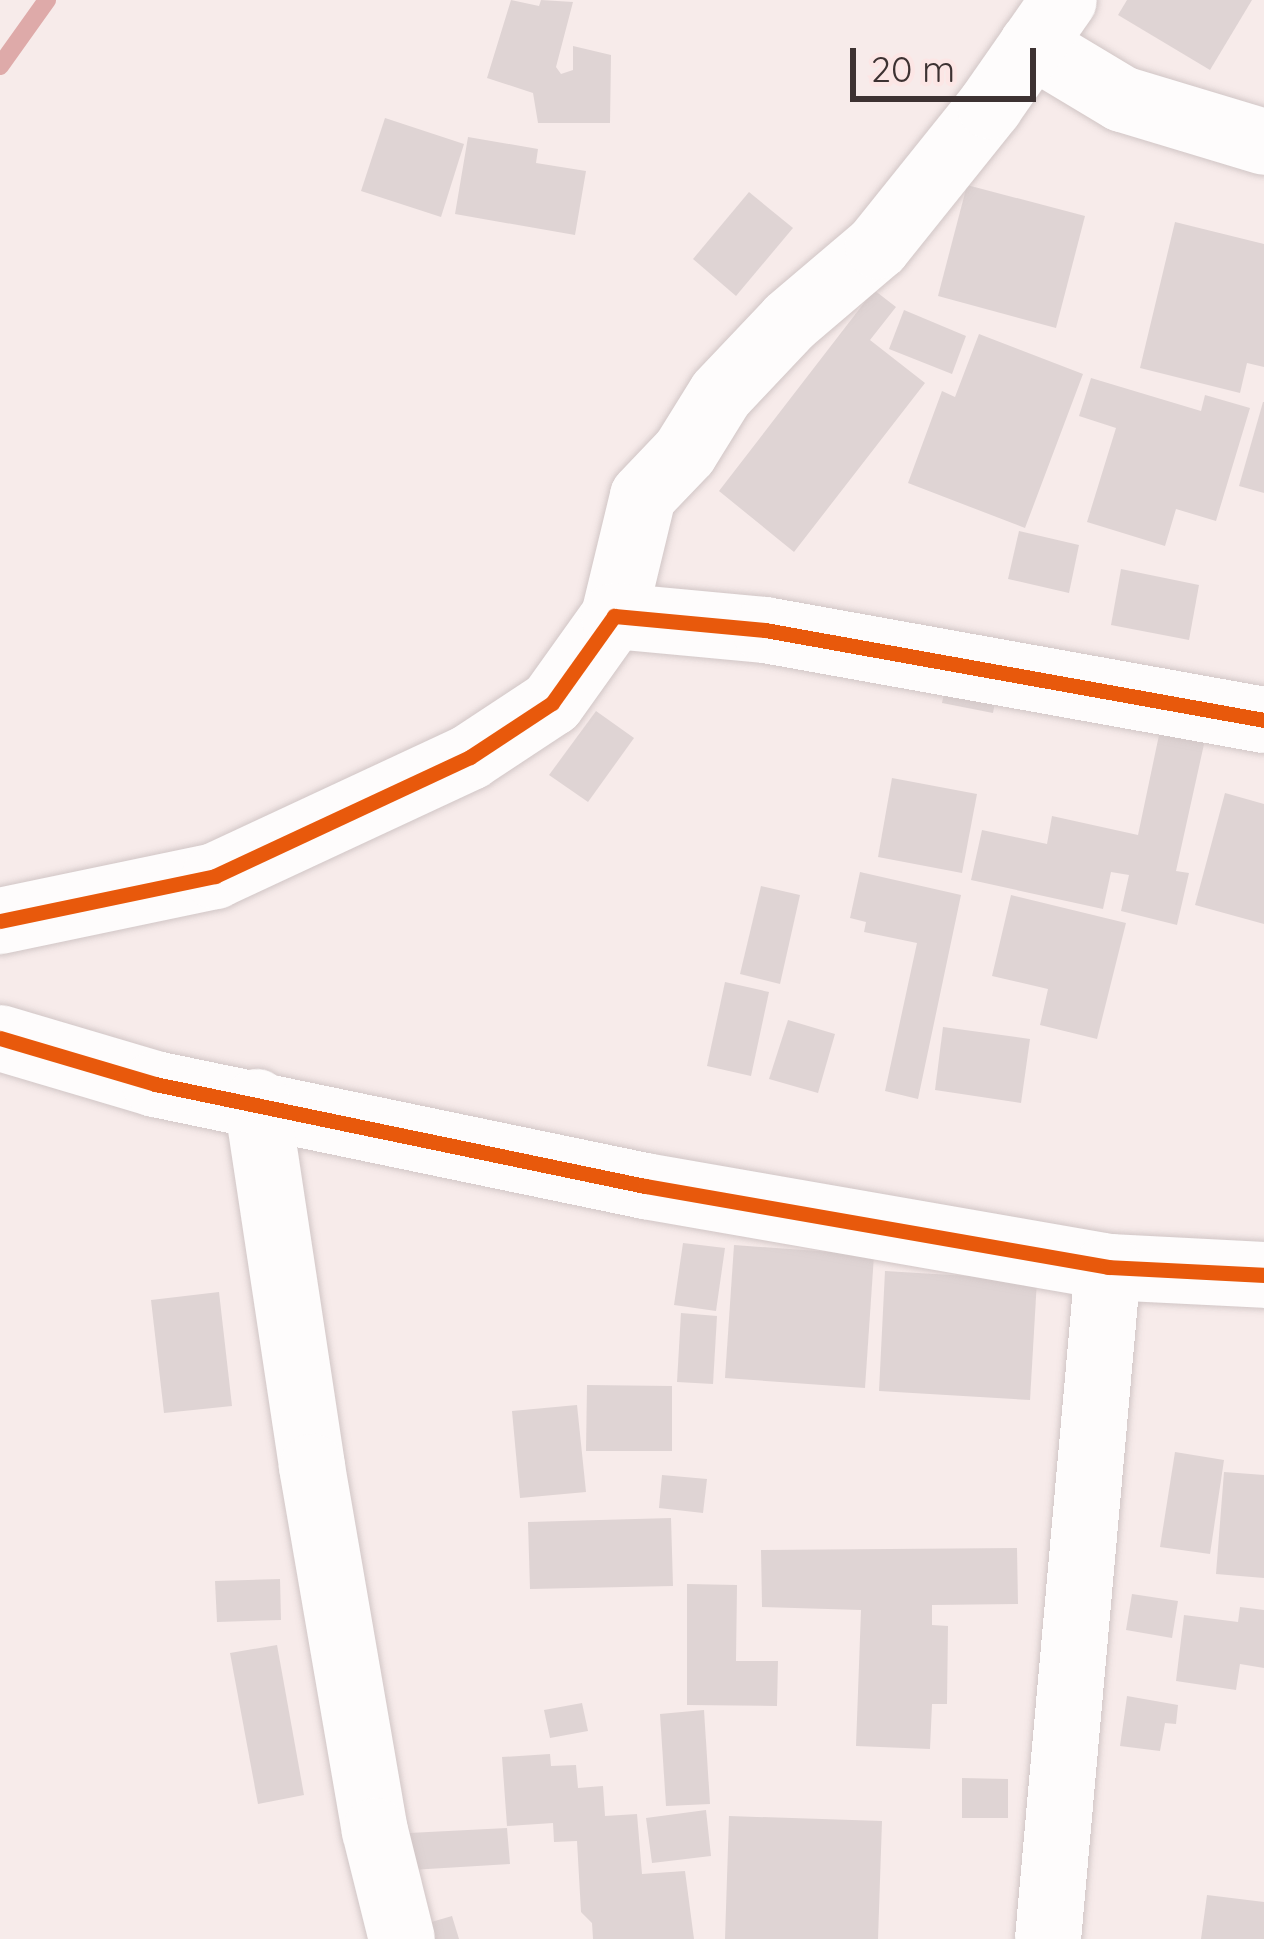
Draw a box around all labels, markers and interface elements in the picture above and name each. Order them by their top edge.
scale bar [856,24,1042,98]
text: 20 m [871,46,955,91]

